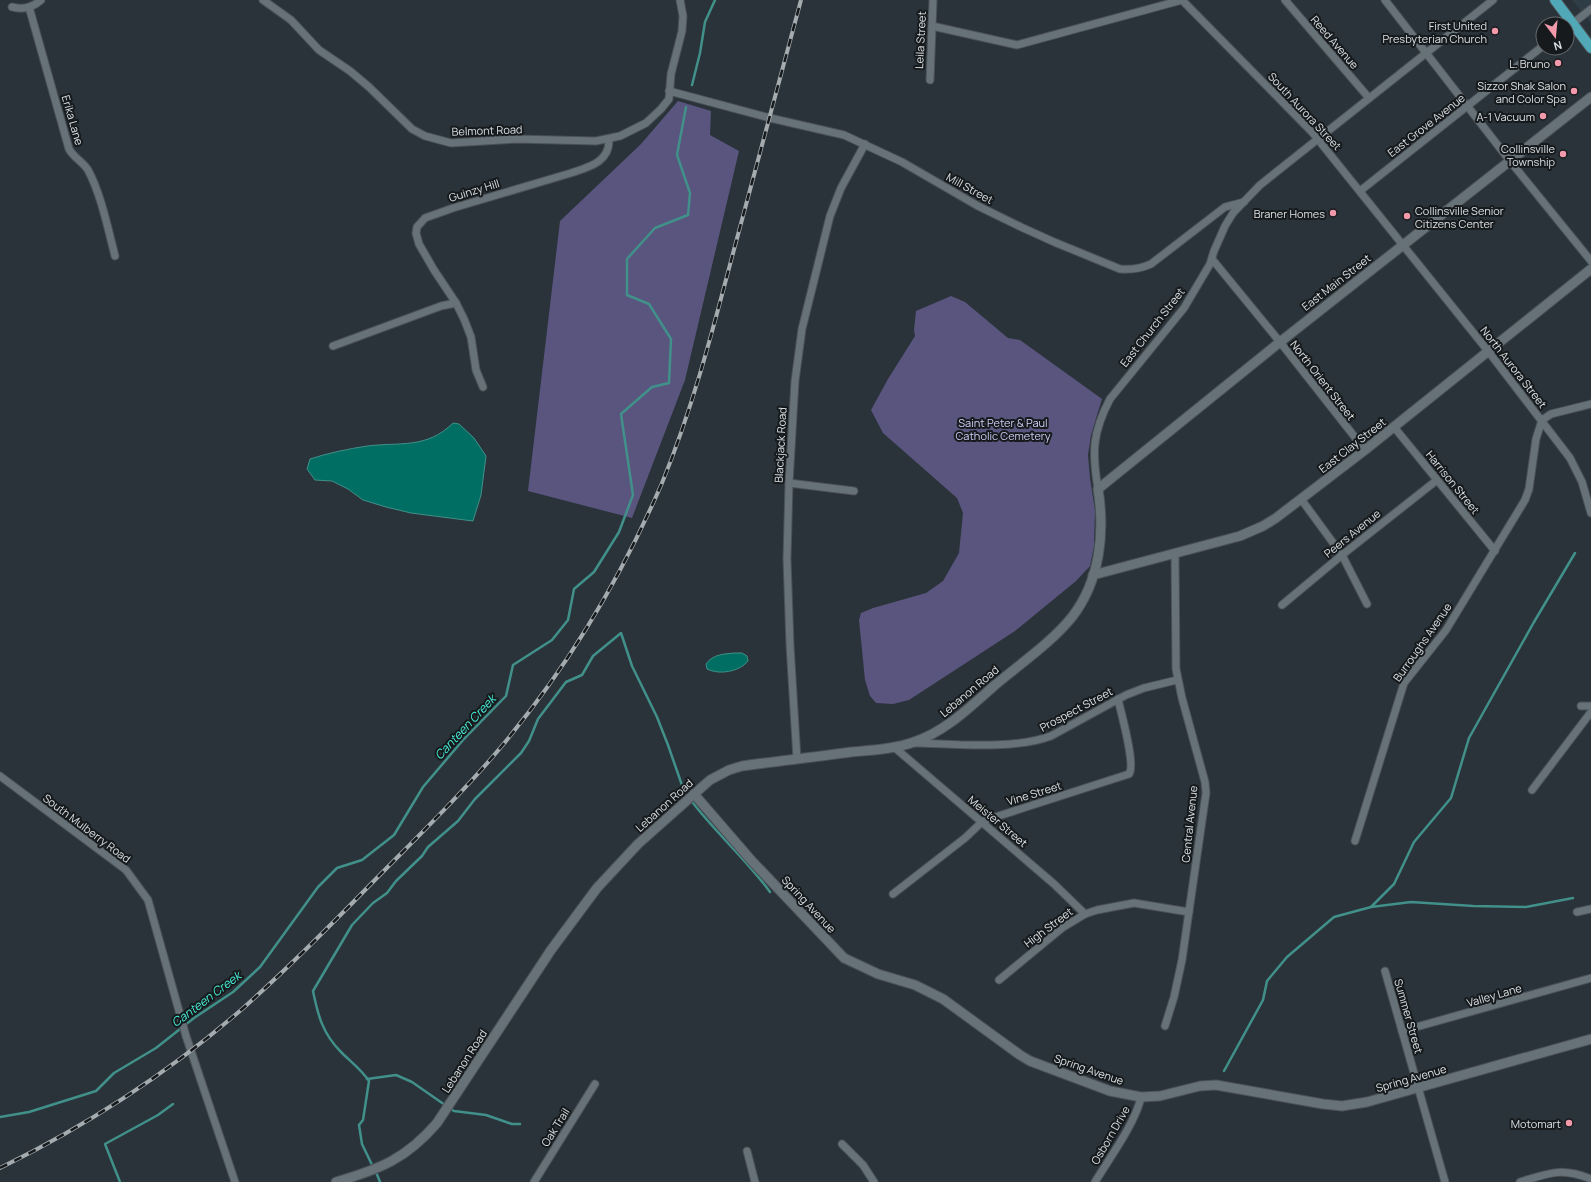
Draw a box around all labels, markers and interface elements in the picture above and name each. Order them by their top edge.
street label: Leila Street [911,11,929,69]
street label: Reed Avenue [1308,12,1363,72]
north arrow [1535,16,1575,56]
place label: First United Presbyterian Church [1382,18,1487,46]
marker: First United Presbyterian Church [1490,26,1500,36]
text: N [1552,38,1564,54]
place label: L. Bruno [1509,56,1550,71]
marker: L. Bruno [1553,58,1563,68]
street label: South Aurora Street [1265,69,1345,153]
place label: Sizzor Shak Salon and Color Spa [1477,78,1566,106]
marker: Sizzor Shak Salon and Color Spa [1569,86,1579,96]
street label: East Grove Avenue [1384,90,1468,160]
street label: Erika Lane [59,93,87,147]
place label: A-1 Vacuum [1477,109,1535,124]
marker: A-1 Vacuum [1538,111,1548,121]
street label: Belmont Road [451,121,523,139]
place label: Collinsville Township [1501,141,1556,169]
marker: Collinsville Township [1558,149,1568,159]
street label: Mill Street [944,169,996,207]
street label: Guinzy Hill [447,175,501,205]
place label: Collinsville Senior Citizens Center [1415,203,1504,231]
place label: Braner Homes [1254,206,1325,221]
marker: Braner Homes [1328,208,1338,218]
marker: Collinsville Senior Citizens Center [1402,211,1412,221]
street label: East Main Street [1298,250,1374,314]
street label: East Church Street [1116,284,1188,370]
street label: North Aurora Street [1477,323,1551,411]
street label: North Orient Street [1287,337,1359,423]
street label: Blackjack Road [771,407,789,483]
street label: East Clay Street [1315,414,1389,476]
park label: Saint Peter & Paul Catholic Cemetery [955,415,1051,443]
street label: Harrison Street [1423,447,1483,517]
street label: Peers Avenue [1321,505,1384,560]
street label: Burroughs Avenue [1389,599,1455,684]
street label: Lebanon Road [936,662,1002,720]
street label: Prospect Street [1037,683,1115,735]
water label: Canteen Creek [430,689,501,763]
street label: Lebanon Road [632,775,696,835]
street label: Vine Street [1005,778,1063,808]
street label: Central Avenue [1177,784,1201,863]
street label: South Mulberry Road [40,790,134,866]
street label: Meister Street [965,792,1031,850]
street label: Spring Avenue [779,872,840,936]
street label: High Street [1020,904,1076,950]
water label: Canteen Creek [168,966,246,1031]
street label: Summer Street [1391,977,1427,1055]
street label: Valley Lane [1465,980,1524,1010]
street label: Lebanon Road [438,1027,490,1095]
street label: Spring Avenue [1052,1050,1126,1088]
street label: Spring Avenue [1374,1061,1449,1095]
street label: Osborn Drive [1087,1103,1133,1167]
street label: Oak Trail [537,1105,573,1149]
place label: Motomart [1511,1116,1561,1131]
marker: Motomart [1564,1118,1574,1128]

